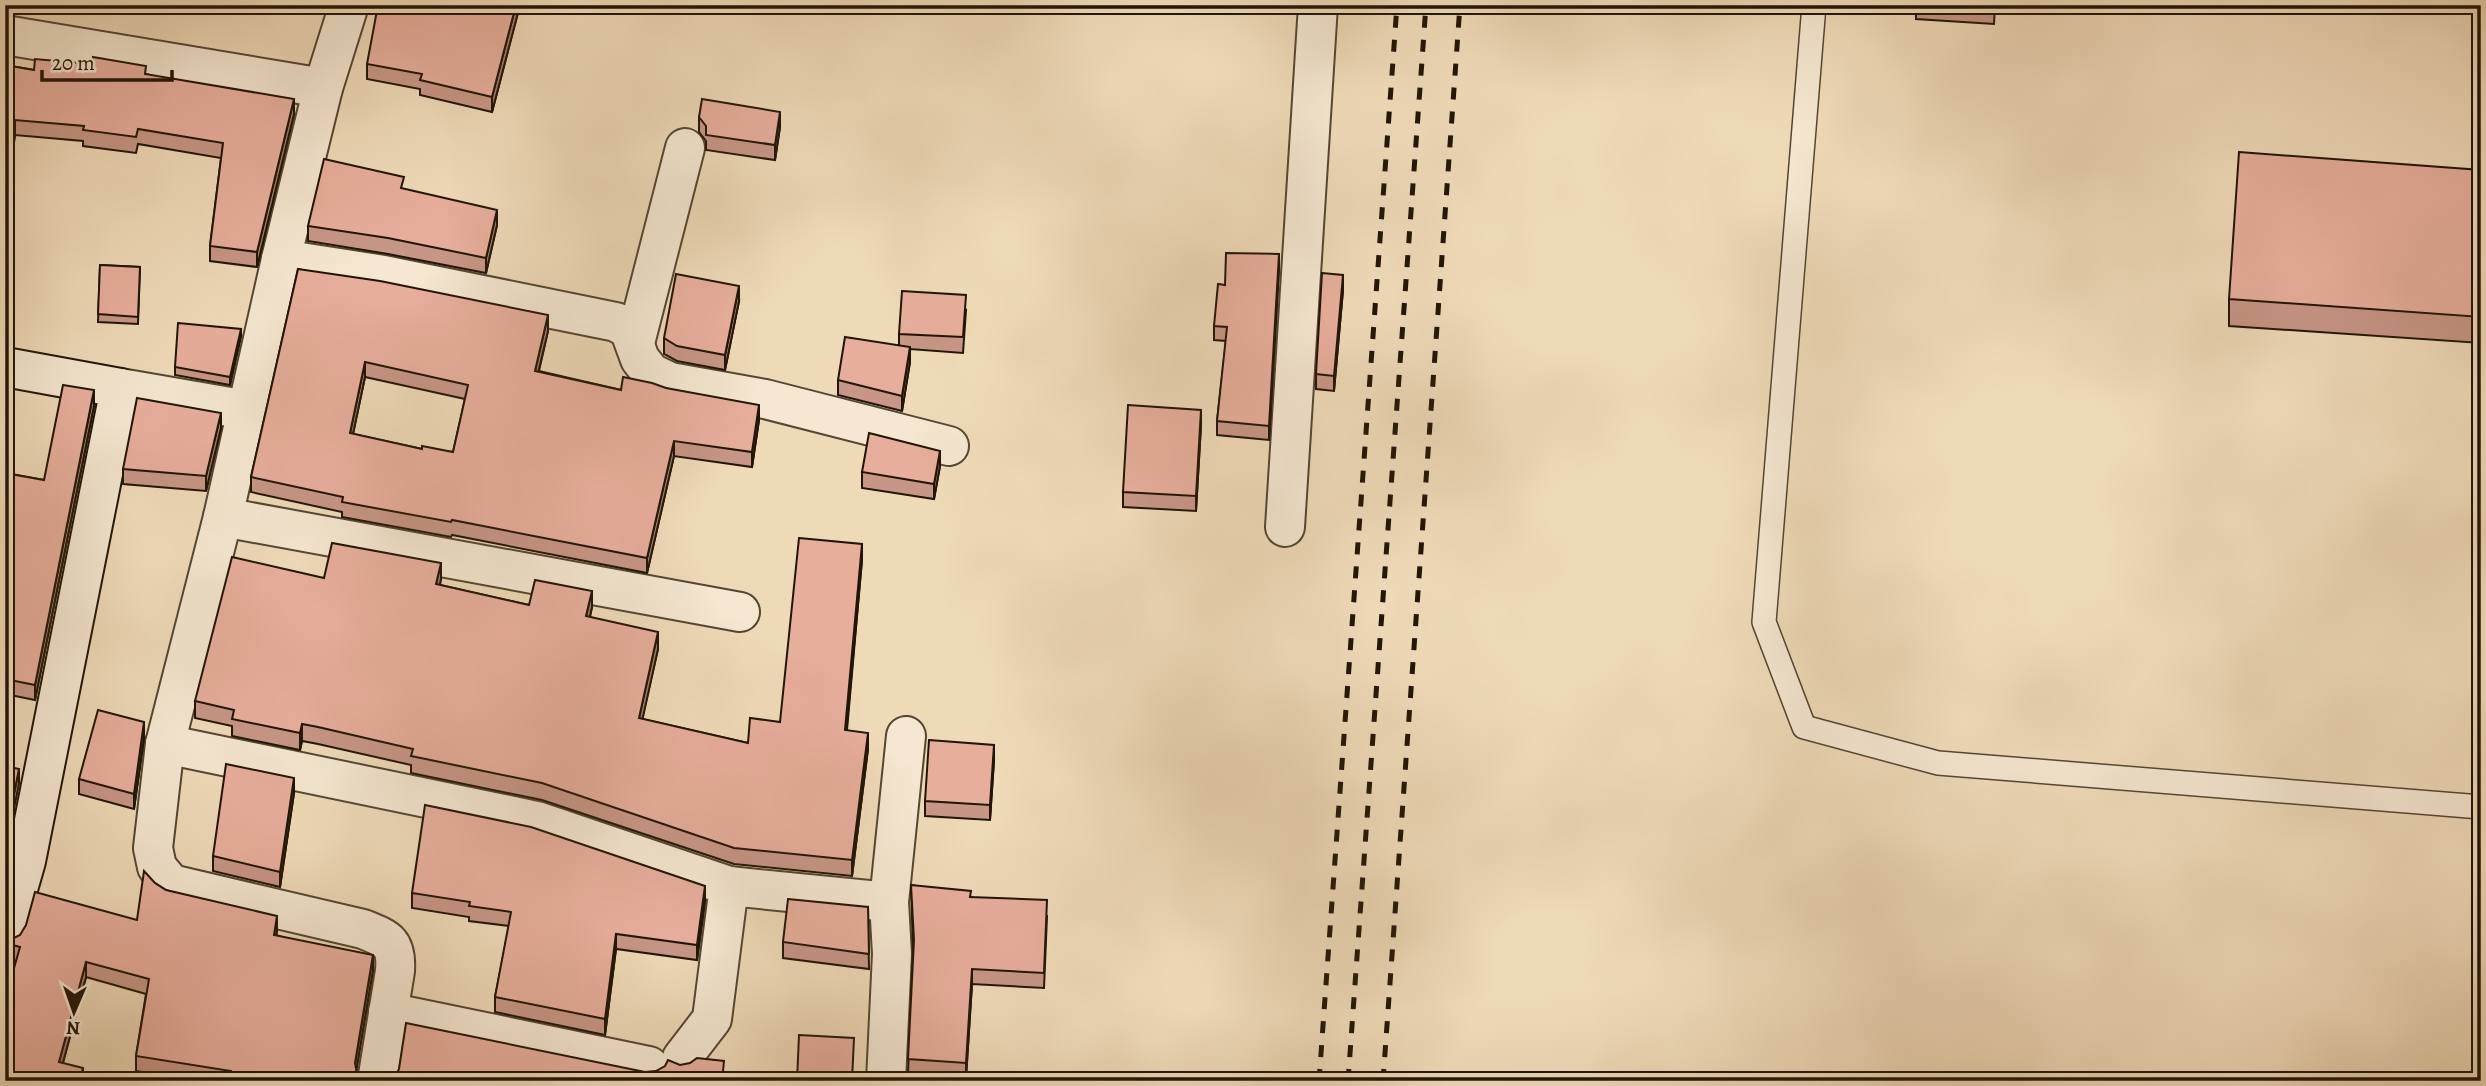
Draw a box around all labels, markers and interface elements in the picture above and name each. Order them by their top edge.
scale bar [42,38,172,82]
text: 20 m [52,49,95,77]
north arrow [38,978,108,1048]
text: N [66,1015,81,1041]

